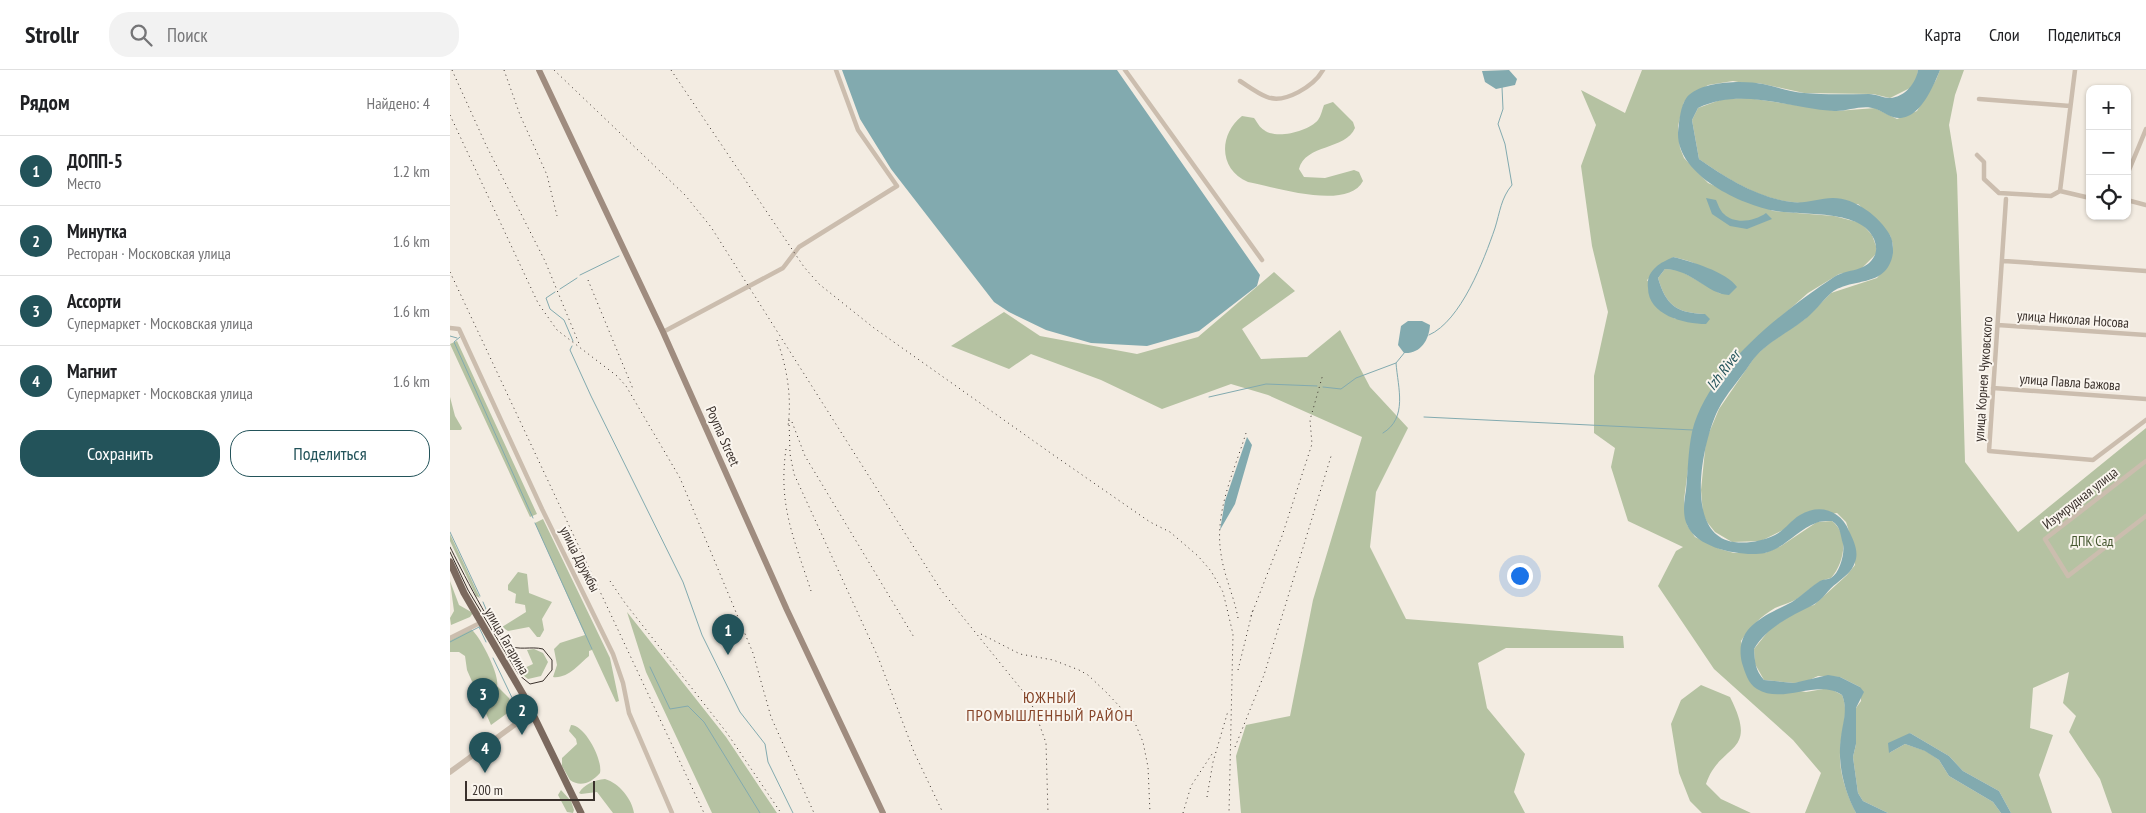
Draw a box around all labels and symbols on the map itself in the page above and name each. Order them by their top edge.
street label: улица Николая Носова [2017,306,2129,332]
street label: улица Корнея Чуковского [1970,316,1996,442]
water label: Izh River [1702,345,1745,394]
street label: улица Павла Бажова [2019,369,2121,395]
street label: Poyma Street [702,403,744,469]
street label: Изумрудная улица [2039,463,2121,533]
street label: улица Дружбы [556,523,604,595]
park label: ДПК Сад [2071,532,2113,550]
your location [1507,563,1533,589]
street label: улица Гагарина [481,604,533,678]
pin: 1 [712,614,744,655]
pin: 3 [467,678,499,719]
district label: ЮЖНЫЙ ПРОМЫШЛЕННЫЙ РАЙОН [966,687,1134,725]
pin: 2 [506,694,538,735]
pin: 4 [469,732,501,773]
scale bar [465,778,595,801]

